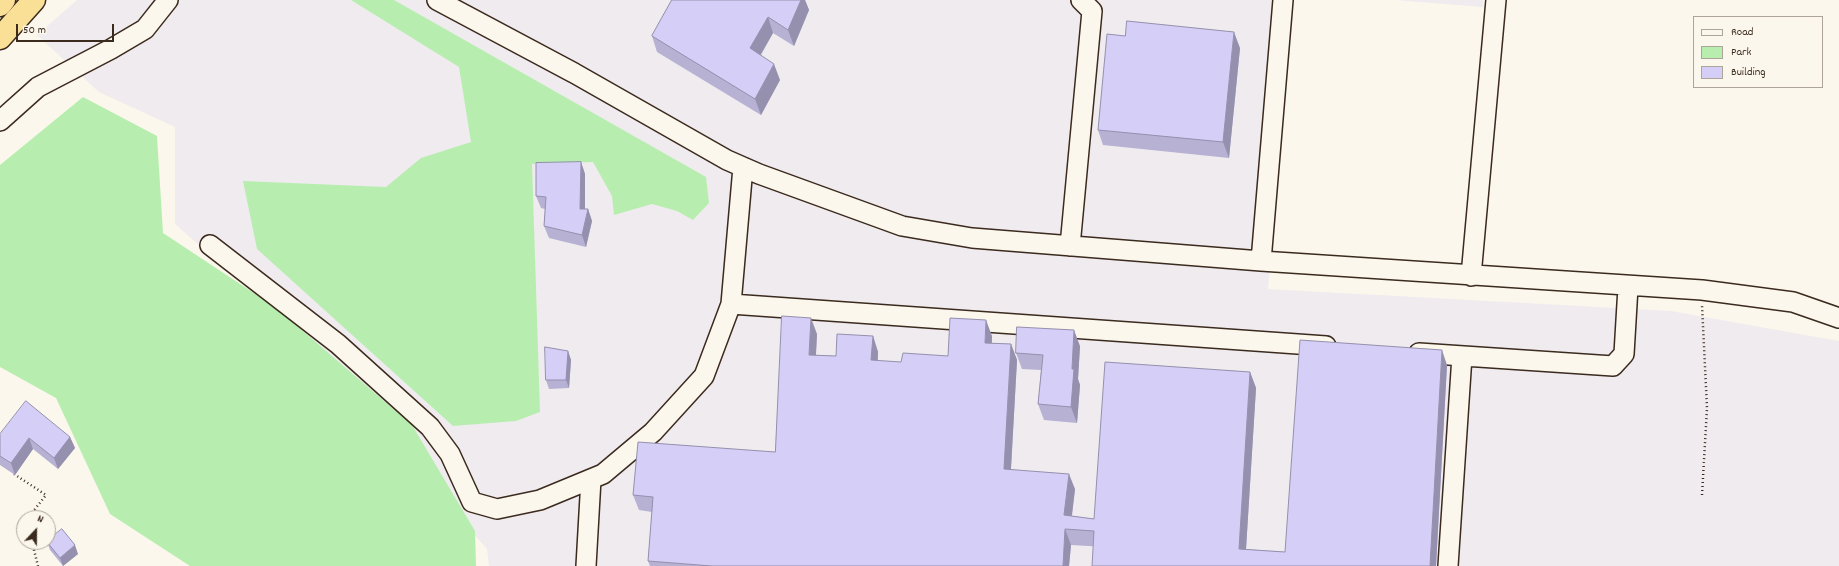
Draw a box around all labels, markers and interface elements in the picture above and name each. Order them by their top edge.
scale bar [18,16,116,42]
legend [1693,16,1823,88]
text: 50 m [23,22,46,39]
text: Road [1731,24,1753,41]
text: Park [1731,44,1751,61]
text: Building [1731,64,1766,81]
north arrow [16,510,56,550]
text: N [35,511,46,528]

